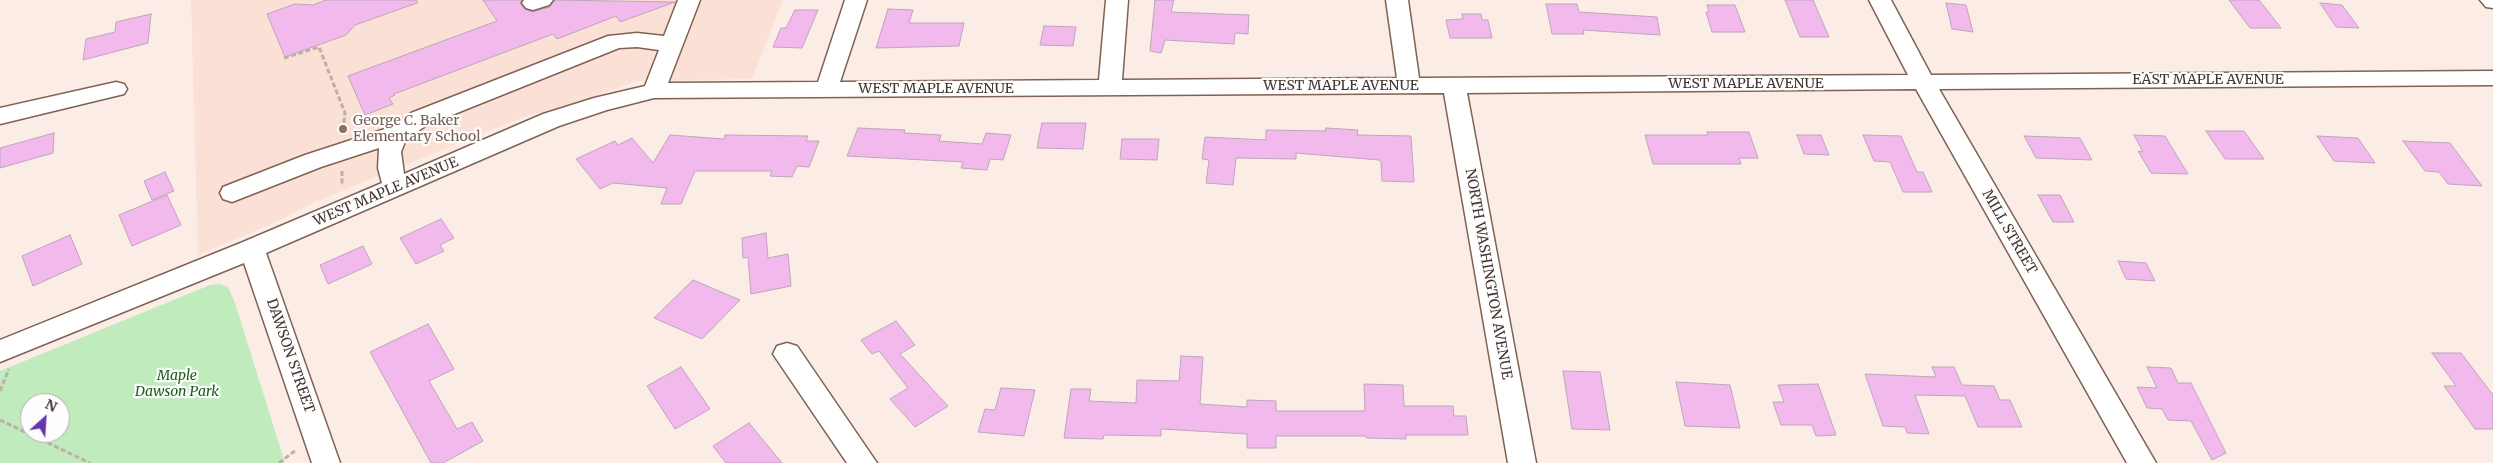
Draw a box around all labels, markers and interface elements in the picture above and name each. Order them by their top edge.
street label: EAST MAPLE AVENUE [2132,72,2284,88]
street label: WEST MAPLE AVENUE [1668,76,1824,92]
street label: WEST MAPLE AVENUE [1263,78,1419,94]
street label: WEST MAPLE AVENUE [858,81,1014,97]
place label: George C. Baker Elementary School [353,113,481,146]
marker: George C. Baker Elementary School [337,123,349,135]
street label: WEST MAPLE AVENUE [311,154,461,230]
street label: NORTH WASHINGTON AVENUE [1461,167,1515,381]
street label: MILL STREET [1978,187,2040,277]
street label: DAWSON STREET [263,296,317,416]
park label: Maple Dawson Park [135,368,219,401]
north arrow [20,393,70,443]
text: N [42,395,60,416]

